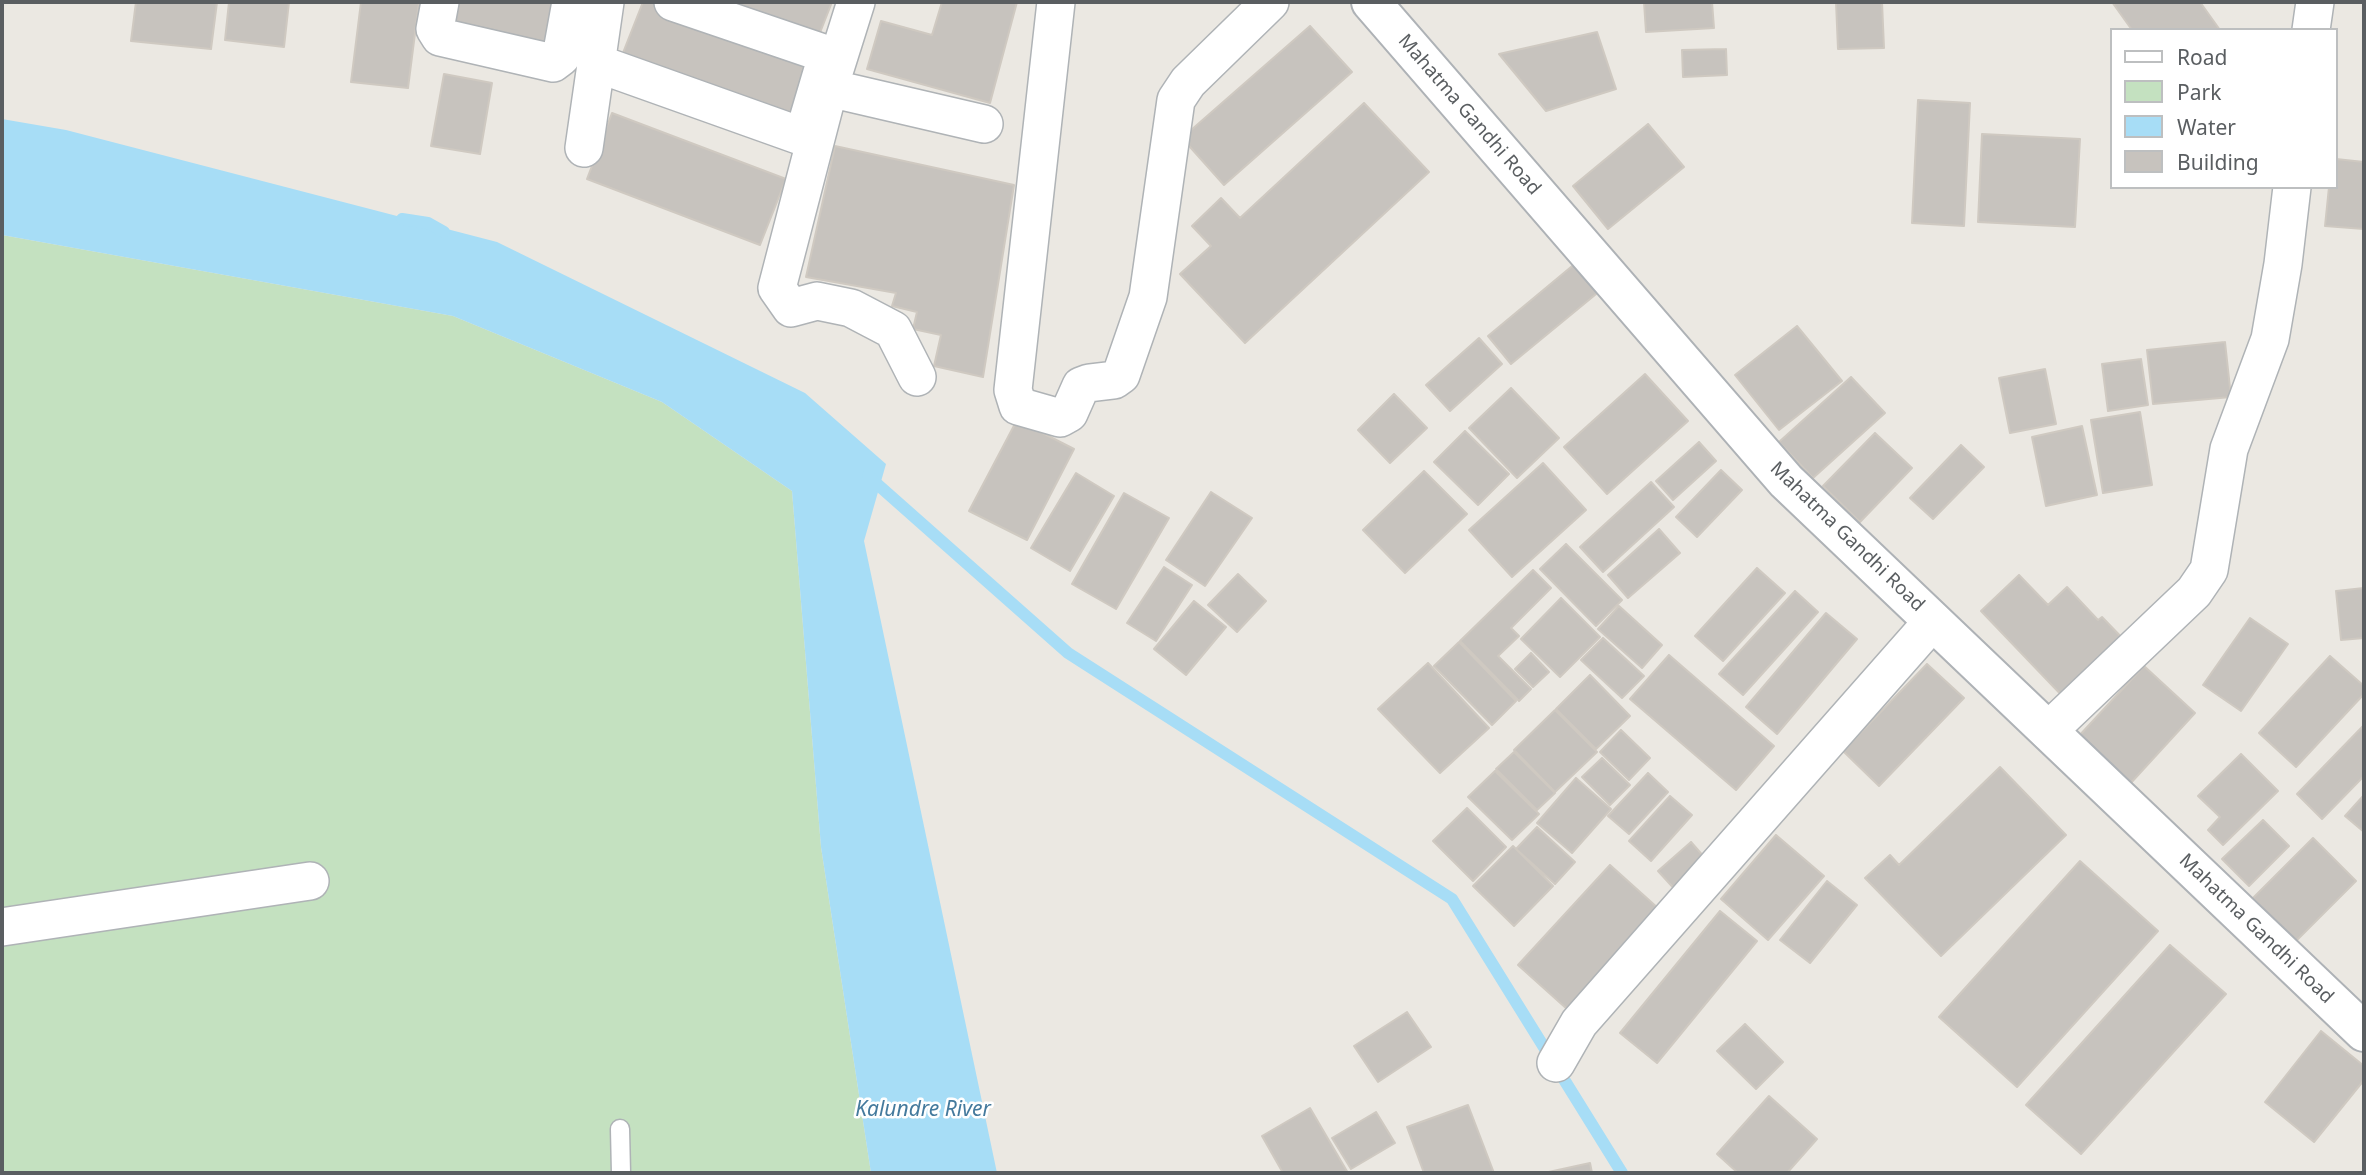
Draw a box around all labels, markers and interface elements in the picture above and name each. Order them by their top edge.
legend [2110,28,2338,189]
street label: Mahatma Gandhi Road [1393,30,1545,200]
text: Road [2177,43,2227,71]
text: Park [2177,78,2221,106]
text: Water [2177,113,2236,141]
text: Building [2177,148,2259,176]
street label: Mahatma Gandhi Road [1765,457,1929,617]
street label: Mahatma Gandhi Road [2174,849,2338,1009]
water label: Kalundre River [855,1097,991,1123]

